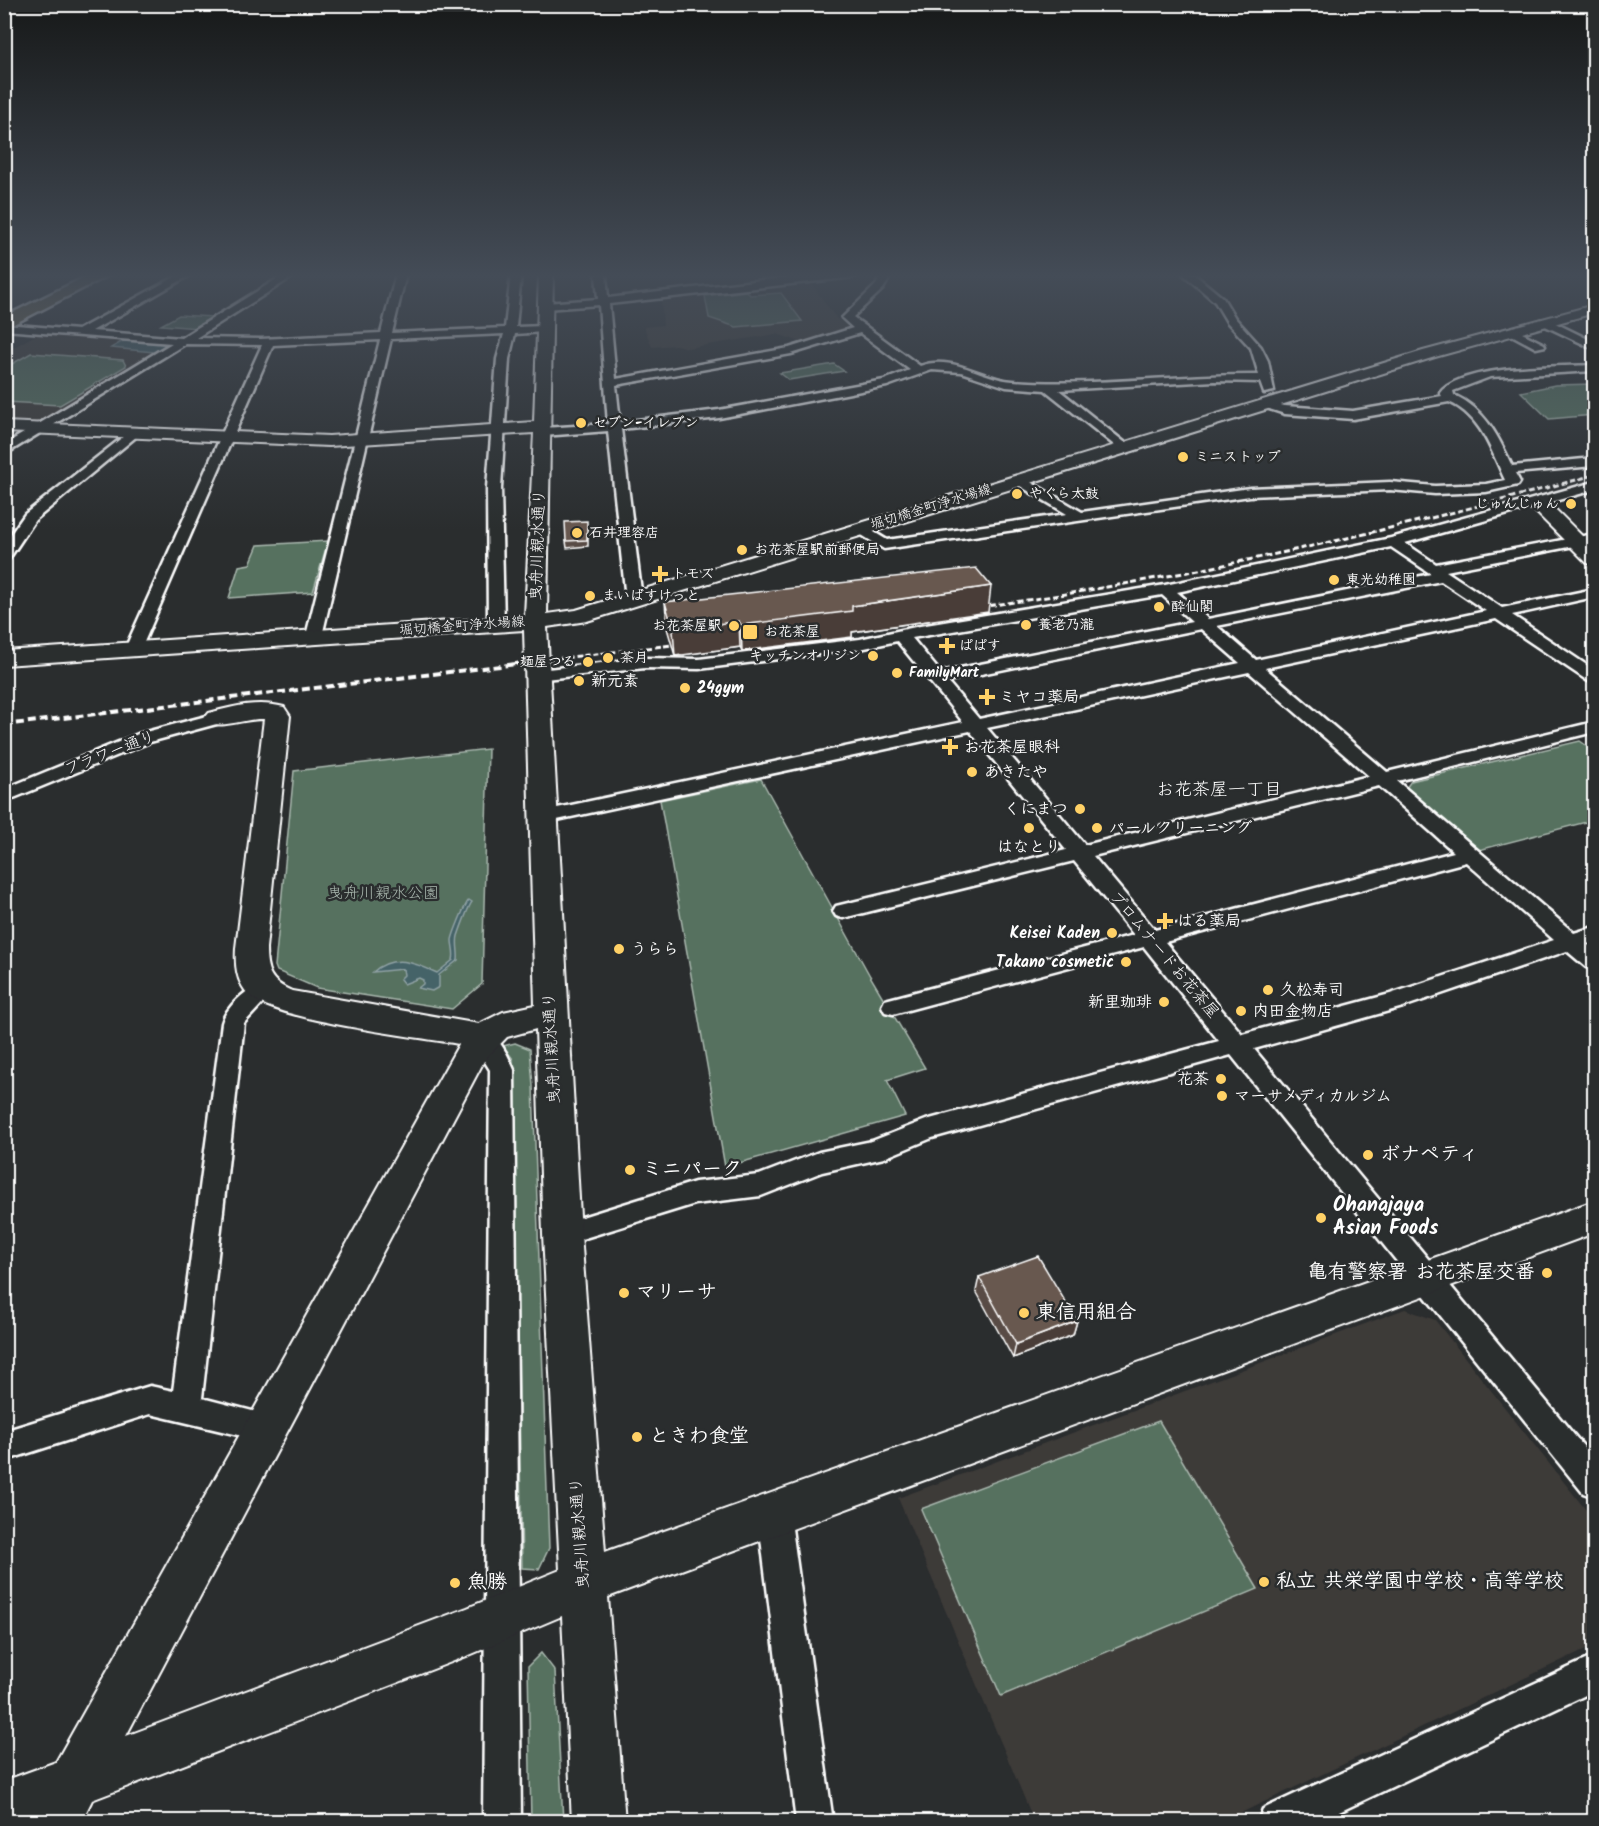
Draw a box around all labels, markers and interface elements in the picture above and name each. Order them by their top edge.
place label: セブン-イレブン [593,412,698,434]
marker: セブン-イレブン [574,416,588,430]
place label: ミニストップ [1195,446,1280,468]
marker: ミニストップ [1176,450,1190,464]
street label: 堀切橋金町浄水場線 [868,478,994,536]
place label: やぐら太鼓 [1029,483,1099,505]
marker: やぐら太鼓 [1010,487,1024,501]
street label: 曳舟川親水通り [524,489,552,601]
place label: じゅんじゅん [1475,493,1559,515]
marker: じゅんじゅん [1564,497,1578,511]
place label: 石井理容店 [589,522,659,544]
marker: 石井理容店 [570,526,584,540]
place label: お花茶屋駅前郵便局 [754,539,880,561]
marker: お花茶屋駅前郵便局 [735,543,749,557]
place label: トモズ [672,563,714,585]
marker: トモズ [653,567,667,581]
place label: 東光幼稚園 [1346,569,1416,591]
marker: 東光幼稚園 [1327,573,1341,587]
place label: まいばすけっと [602,585,700,607]
marker: まいばすけっと [583,589,597,603]
place label: 酔仙閣 [1171,596,1213,618]
marker: 酔仙閣 [1152,600,1166,614]
street label: 堀切橋金町浄水場線 [398,611,526,641]
place label: 養老乃瀧 [1038,614,1094,636]
place label: お花茶屋駅 [652,615,722,637]
marker: 養老乃瀧 [1019,618,1033,632]
marker: お花茶屋駅 [727,619,741,633]
place label: お花茶屋 [764,621,820,643]
marker: お花茶屋 [741,623,759,641]
place label: ぱぱす [959,635,1001,657]
marker: ぱぱす [940,639,954,653]
place label: キッチンオリジン [749,645,861,667]
place label: 茶月 [620,647,648,669]
marker: キッチンオリジン [866,649,880,663]
place label: 麺屋つる [520,651,576,673]
marker: 茶月 [601,651,615,665]
marker: 麺屋つる [581,655,595,669]
place label: FamilyMart [909,662,980,684]
marker: FamilyMart [890,666,904,680]
place label: 新元素 [591,669,639,694]
marker: 新元素 [572,674,586,688]
place label: 24gym [697,676,744,701]
marker: 24gym [678,681,692,695]
place label: ミヤコ薬局 [999,685,1079,710]
marker: ミヤコ薬局 [980,690,994,704]
street label: フラワー通り [61,724,159,782]
place label: お花茶屋眼科 [964,735,1060,760]
marker: お花茶屋眼科 [941,738,959,756]
place label: あきたや [984,760,1048,785]
marker: あきたや [965,765,979,779]
district label: お花茶屋一丁目 [1156,776,1282,805]
place label: くにまつ [1004,797,1068,822]
marker: くにまつ [1073,802,1087,816]
place label: パールクリーニング [1109,816,1252,841]
marker: はなとり [1022,821,1036,835]
marker: パールクリーニング [1090,821,1104,835]
place label: はなとり [997,835,1061,860]
park label: 曳舟川親水公園 [327,881,439,906]
street label: プロムナードお花茶屋 [1103,886,1225,1024]
place label: はる薬局 [1177,909,1241,934]
marker: はる薬局 [1158,914,1172,928]
place label: Keisei Kaden [1010,921,1100,946]
marker: Keisei Kaden [1105,926,1119,940]
place label: うらら [631,937,679,962]
marker: うらら [612,942,626,956]
place label: Takano cosmetic [996,950,1114,975]
marker: Takano cosmetic [1119,955,1133,969]
place label: 久松寿司 [1280,978,1344,1003]
marker: 久松寿司 [1261,983,1275,997]
place label: 新里珈琲 [1088,990,1152,1015]
street label: 曳舟川親水通り [537,991,567,1105]
marker: 新里珈琲 [1157,995,1171,1009]
place label: 内田金物店 [1253,999,1333,1024]
marker: 内田金物店 [1234,1004,1248,1018]
place label: 花茶 [1177,1067,1209,1092]
marker: 花茶 [1214,1072,1228,1086]
place label: マーサメディカルジム [1234,1084,1392,1109]
marker: マーサメディカルジム [1215,1089,1229,1103]
place label: ボナペティ [1380,1139,1479,1171]
marker: ボナペティ [1361,1148,1375,1162]
place label: ミニパーク [642,1154,742,1186]
marker: ミニパーク [623,1163,637,1177]
place label: Ohanajaya Asian Foods [1333,1190,1439,1245]
marker: Ohanajaya Asian Foods [1314,1211,1328,1225]
place label: 亀有警察署 お花茶屋交番 [1307,1257,1535,1289]
marker: 亀有警察署 お花茶屋交番 [1540,1266,1554,1280]
place label: マリーサ [636,1277,717,1309]
marker: マリーサ [617,1286,631,1300]
place label: 東信用組合 [1036,1297,1136,1329]
marker: 東信用組合 [1017,1306,1031,1320]
place label: ときわ食堂 [649,1421,749,1453]
marker: ときわ食堂 [630,1430,644,1444]
street label: 曳舟川親水通り [564,1476,596,1590]
place label: 私立 共栄学園中学校・高等学校 [1276,1566,1564,1598]
place label: 魚勝 [467,1567,507,1599]
marker: 私立 共栄学園中学校・高等学校 [1257,1575,1271,1589]
marker: 魚勝 [448,1576,462,1590]

